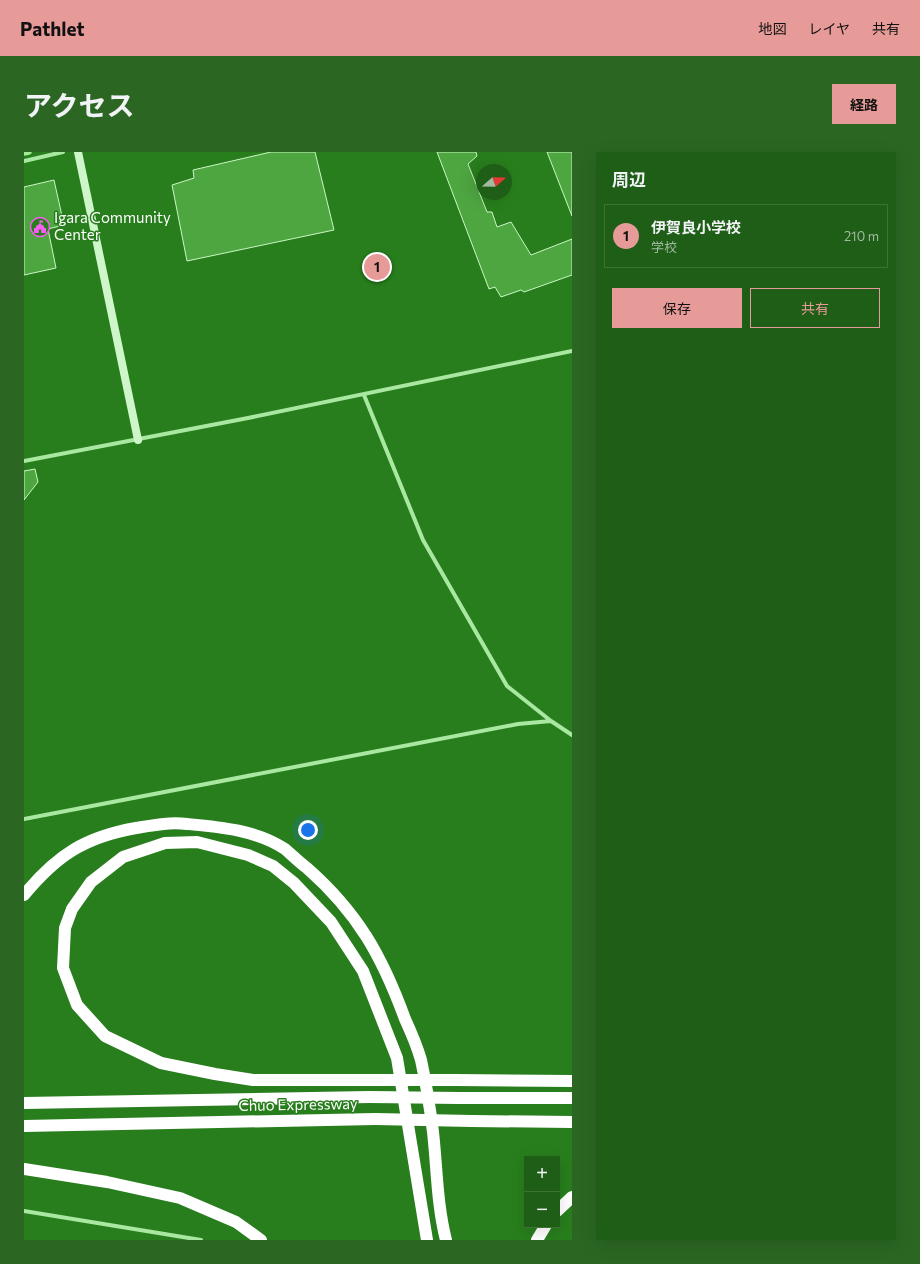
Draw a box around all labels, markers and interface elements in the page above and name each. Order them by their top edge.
text: Pathlet [20,17,85,40]
text: 地図 [758,20,786,37]
text: レイヤ [808,20,850,37]
text: 共有 [872,20,900,37]
button: 経路 [832,84,896,124]
text: アクセス [24,88,135,122]
north arrow [476,164,512,200]
text: 周辺 [612,169,646,190]
place label: Igara Community Center [54,208,171,243]
public building icon: Igara Community Center [29,216,51,238]
text: 伊賀良小学校 [651,218,741,236]
text: 1 [623,228,629,244]
text: 210 m [844,228,879,244]
text: 学校 [651,239,677,255]
pin: 1 [364,252,390,282]
button: 保存 [612,288,742,328]
button: 共有 [750,288,880,328]
your location [298,820,318,840]
street label: Chuo Expressway [238,1094,358,1114]
map controls [524,1156,560,1228]
button: + [524,1156,560,1192]
button: − [524,1192,560,1228]

